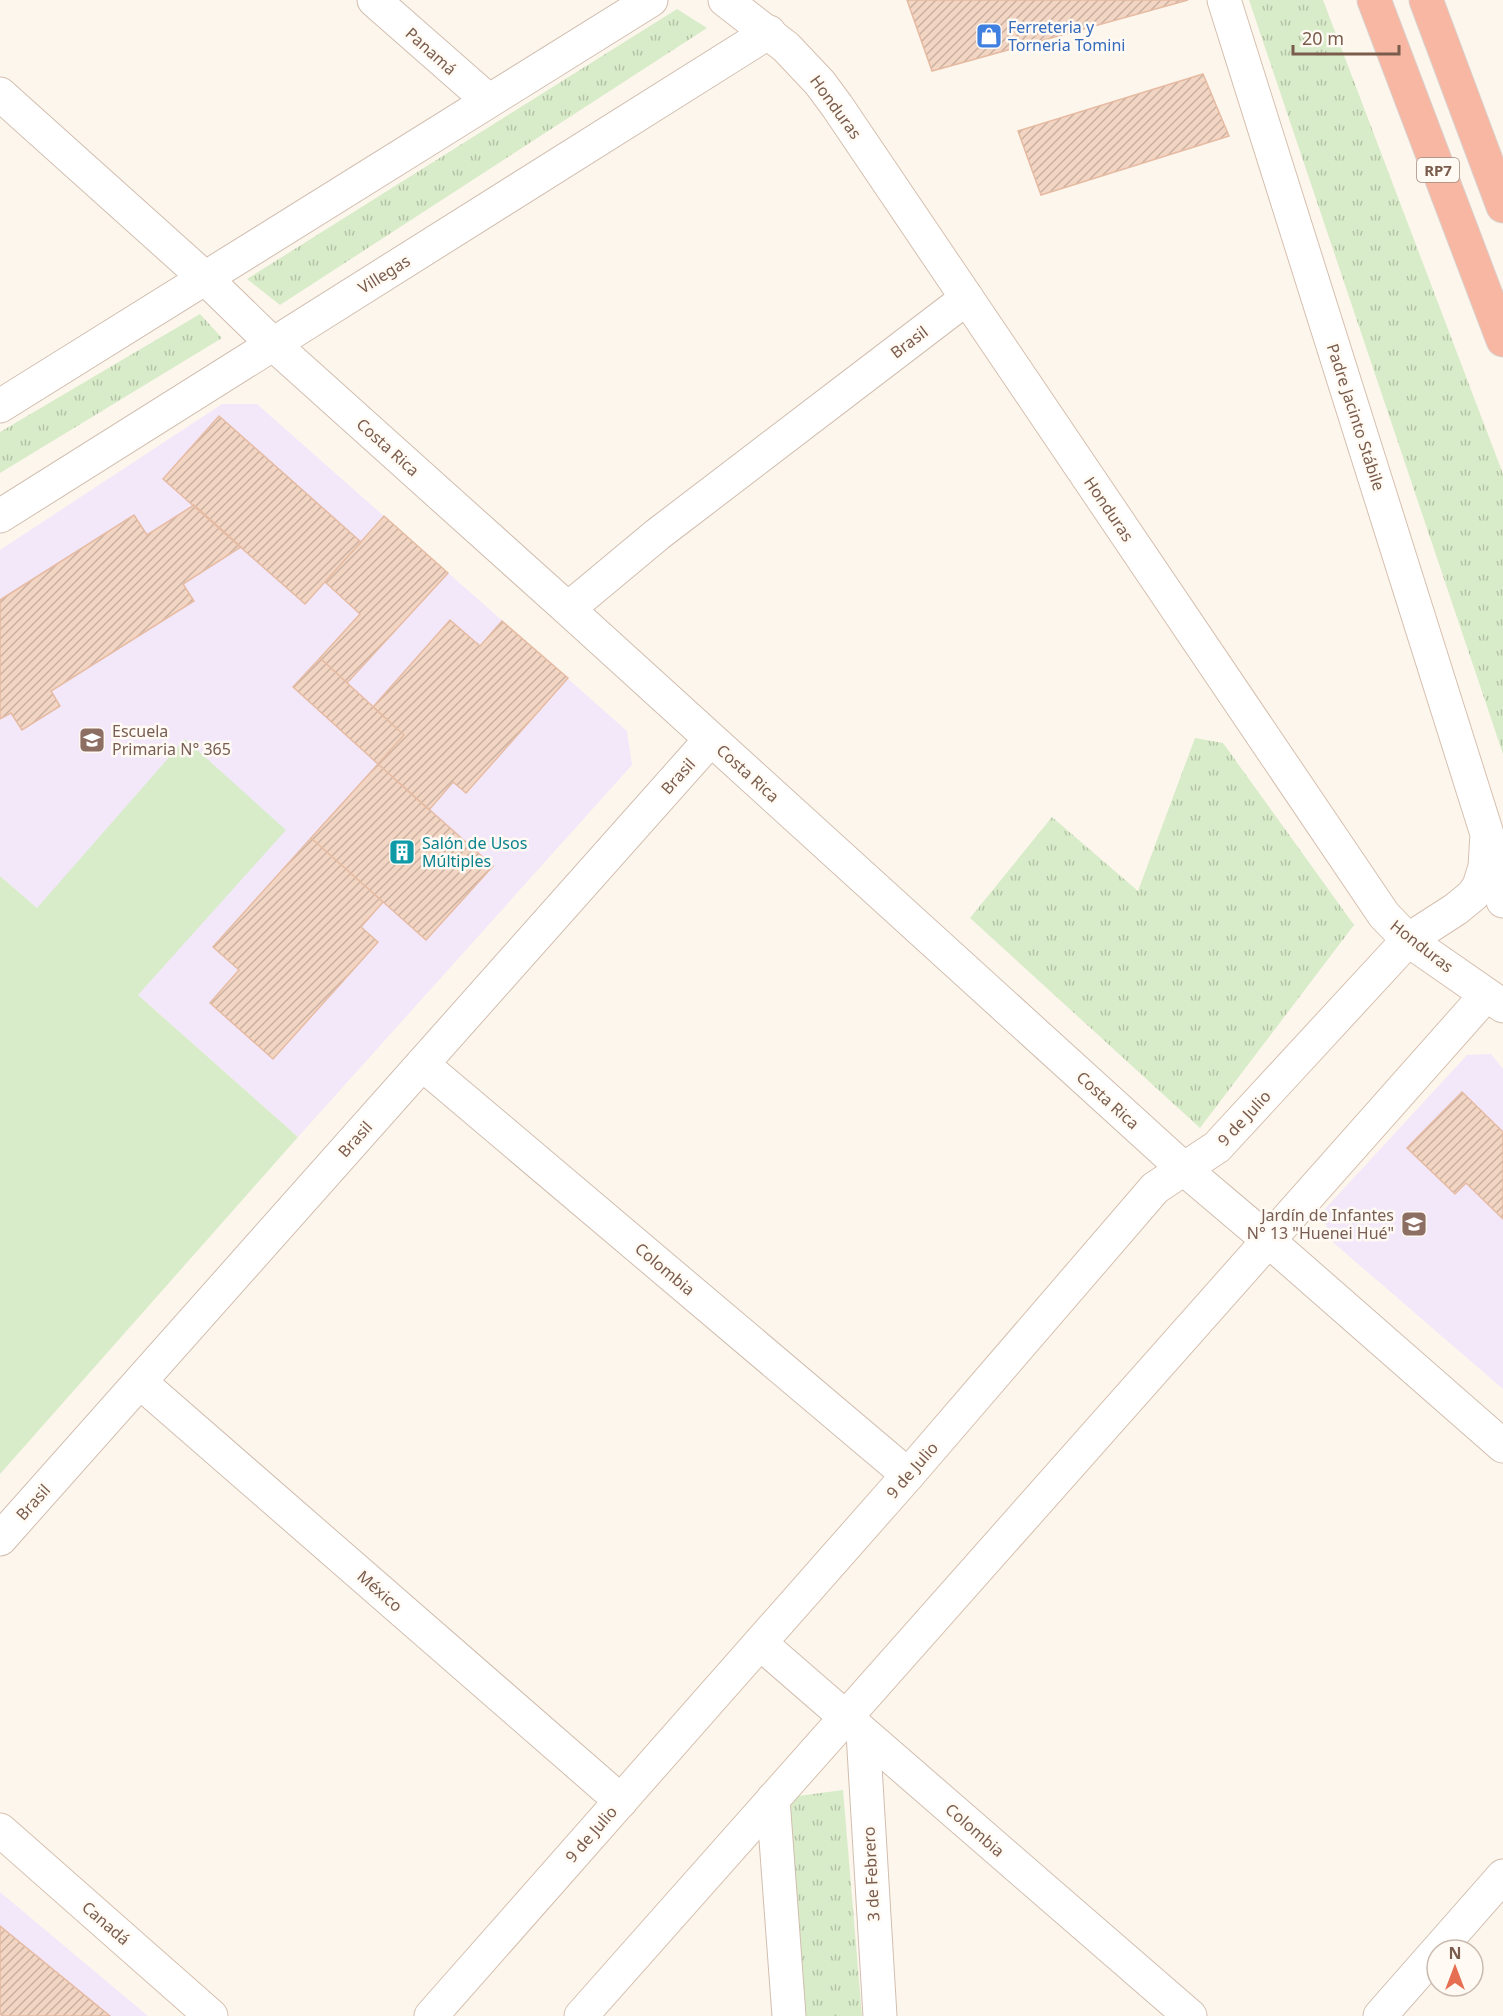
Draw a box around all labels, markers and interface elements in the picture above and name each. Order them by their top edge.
place label: Ferreteria y Torneria Tomini [1008,16,1125,56]
scale bar [1293,18,1400,56]
shop icon: Ferreteria y Torneria Tomini [974,21,1004,51]
street label: Panamá [401,22,461,80]
text: 20 m [1302,26,1344,50]
street label: Honduras [805,71,867,143]
road number: RP7 [1417,158,1459,182]
street label: Villegas [354,249,414,299]
street label: Brasil [886,321,932,363]
street label: Padre Jacinto Stábile [1322,341,1390,493]
street label: Costa Rica [352,413,424,481]
street label: Honduras [1079,472,1139,546]
place label: Escuela Primaria N° 365 [112,720,231,760]
school or university icon: Escuela Primaria N° 365 [77,725,107,755]
street label: Costa Rica [712,739,784,807]
street label: Brasil [656,753,700,799]
place label: Salón de Usos Múltiples [422,832,527,872]
building icon: Salón de Usos Múltiples [387,837,417,867]
street label: Honduras [1386,915,1458,977]
street label: Costa Rica [1072,1066,1144,1134]
street label: 9 de Julio [1213,1085,1275,1151]
street label: Brasil [333,1116,377,1162]
place label: Jardín de Infantes N° 13 "Huenei Hué" [1247,1204,1394,1244]
school or university icon: Jardín de Infantes N° 13 "Huenei Hué" [1399,1209,1429,1239]
street label: Colombia [631,1238,699,1300]
street label: 9 de Julio [881,1437,943,1503]
street label: Brasil [11,1479,55,1525]
street label: México [353,1565,407,1617]
street label: Colombia [941,1798,1009,1862]
street label: 9 de Julio [560,1801,622,1867]
street label: 3 de Febrero [858,1826,884,1922]
street label: Canadá [77,1896,135,1950]
north arrow [1425,1938,1485,1998]
text: N [1448,1942,1462,1964]

